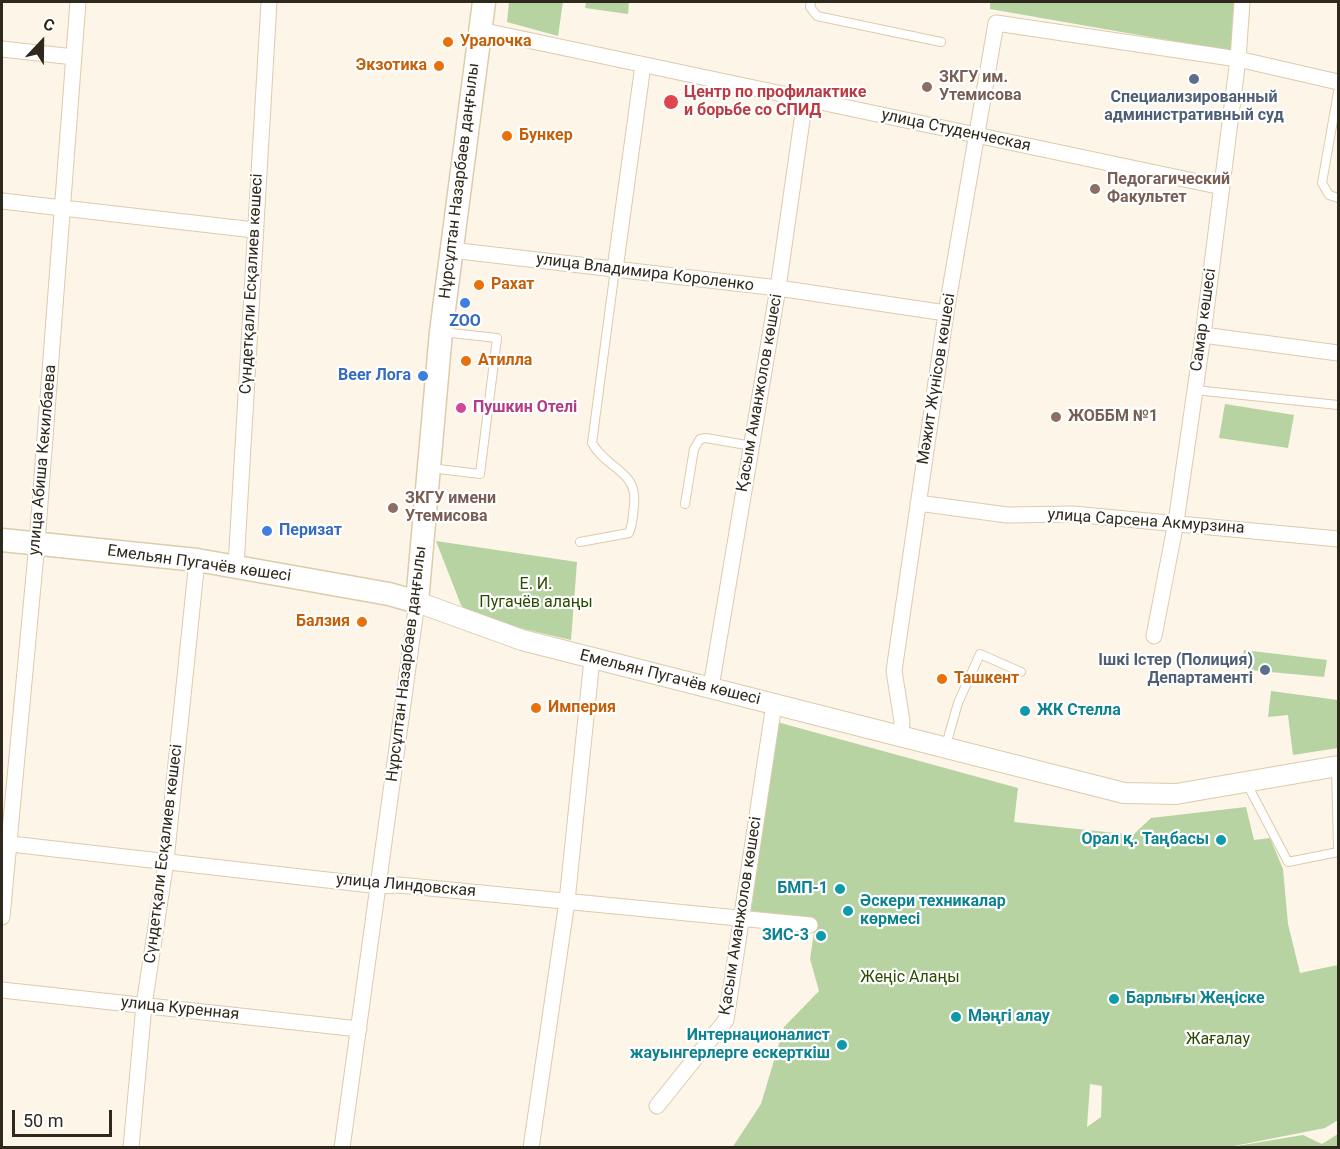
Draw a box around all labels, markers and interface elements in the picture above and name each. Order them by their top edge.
north arrow [12,12,72,72]
text: С [41,14,57,36]
place label: Уралочка [460,32,532,52]
marker: Уралочка [441,35,455,49]
place label: Экзотика [356,56,427,76]
marker: Экзотика [432,59,446,73]
street label: Нұрсұлтан Назарбаев даңғылы [436,62,484,300]
place label: ЗКГУ им. Утемисова [939,68,1022,106]
marker: Специализированный административный суд [1187,72,1201,86]
marker: ЗКГУ им. Утемисова [920,80,934,94]
place label: Центр по профилактике и борьбе со СПИД [684,83,866,121]
place label: Специализированный административный суд [1104,88,1284,126]
marker: Центр по профилактике и борьбе со СПИД [662,93,680,111]
street label: улица Студенческая [880,106,1032,156]
place label: Бункер [519,126,573,146]
marker: Бункер [500,129,514,143]
place label: Педогагический Факультет [1107,170,1230,208]
street label: Сүндетқали Есқалиев көшесі [237,173,267,395]
marker: Педогагический Факультет [1088,182,1102,196]
street label: улица Владимира Короленко [535,250,755,296]
street label: Самар көшесі [1187,267,1221,373]
place label: Рахат [491,275,535,295]
marker: Рахат [472,278,486,292]
street label: Мәжит Жүнісов көшесі [914,292,960,466]
street label: Қасым Аманжолов көшесі [733,293,787,493]
marker: ZOO [458,296,472,310]
place label: ZOO [449,312,481,332]
place label: Атилла [478,351,532,371]
marker: Атилла [459,354,473,368]
street label: улица Абиша Кекилбаева [25,364,61,556]
place label: Beer Лога [338,366,411,386]
marker: Beer Лога [416,369,430,383]
place label: Пушкин Отелі [473,398,577,418]
marker: Пушкин Отелі [454,401,468,415]
place label: ЖОББМ №1 [1068,407,1158,427]
marker: ЖОББМ №1 [1049,410,1063,424]
place label: ЗКГУ имени Утемисова [405,489,496,527]
marker: ЗКГУ имени Утемисова [386,501,400,515]
street label: улица Сарсена Акмурзина [1047,506,1245,538]
place label: Перизат [279,521,342,541]
marker: Перизат [260,524,274,538]
street label: Емельян Пугачёв көшесі [106,542,292,586]
street label: Нұрсұлтан Назарбаев даңғылы [383,545,431,783]
park label: Е. И. Пугачёв алаңы [479,575,593,613]
place label: Балзия [296,612,350,632]
marker: Балзия [355,615,369,629]
street label: Емельян Пугачёв көшесі [578,646,762,710]
place label: Ішкі Істер (Полиция) Департаменті [1098,651,1253,689]
marker: Ішкі Істер (Полиция) Департаменті [1258,663,1272,677]
place label: Ташкент [954,669,1019,689]
marker: Ташкент [935,672,949,686]
place label: Империя [548,698,616,718]
marker: Империя [529,701,543,715]
place label: ЖК Стелла [1037,701,1121,721]
marker: ЖК Стелла [1018,704,1032,718]
street label: Сүндетқали Есқалиев көшесі [141,743,187,965]
street label: Қасым Аманжолов көшесі [716,815,766,1017]
place label: Орал қ. Таңбасы [1081,830,1209,850]
marker: Орал қ. Таңбасы [1214,833,1228,847]
street label: улица Линдовская [335,870,477,902]
place label: БМП-1 [777,879,828,899]
marker: БМП-1 [833,882,847,896]
place label: Әскери техникалар көрмесі [860,892,1006,930]
marker: Әскери техникалар көрмесі [841,904,855,918]
place label: ЗИС-3 [762,926,809,946]
marker: ЗИС-3 [814,929,828,943]
park label: Жеңіс Алаңы [860,968,960,988]
place label: Барлығы Жеңіске [1126,989,1265,1009]
marker: Барлығы Жеңіске [1107,992,1121,1006]
street label: улица Куренная [120,993,240,1025]
place label: Мәңгі алау [968,1007,1050,1027]
marker: Мәңгі алау [949,1010,963,1024]
place label: Интернационалист жауынгерлерге ескерткіш [630,1026,830,1064]
park label: Жағалау [1186,1030,1250,1050]
marker: Интернационалист жауынгерлерге ескерткіш [835,1038,849,1052]
scale bar [15,1098,116,1136]
text: 50 m [23,1110,63,1131]

